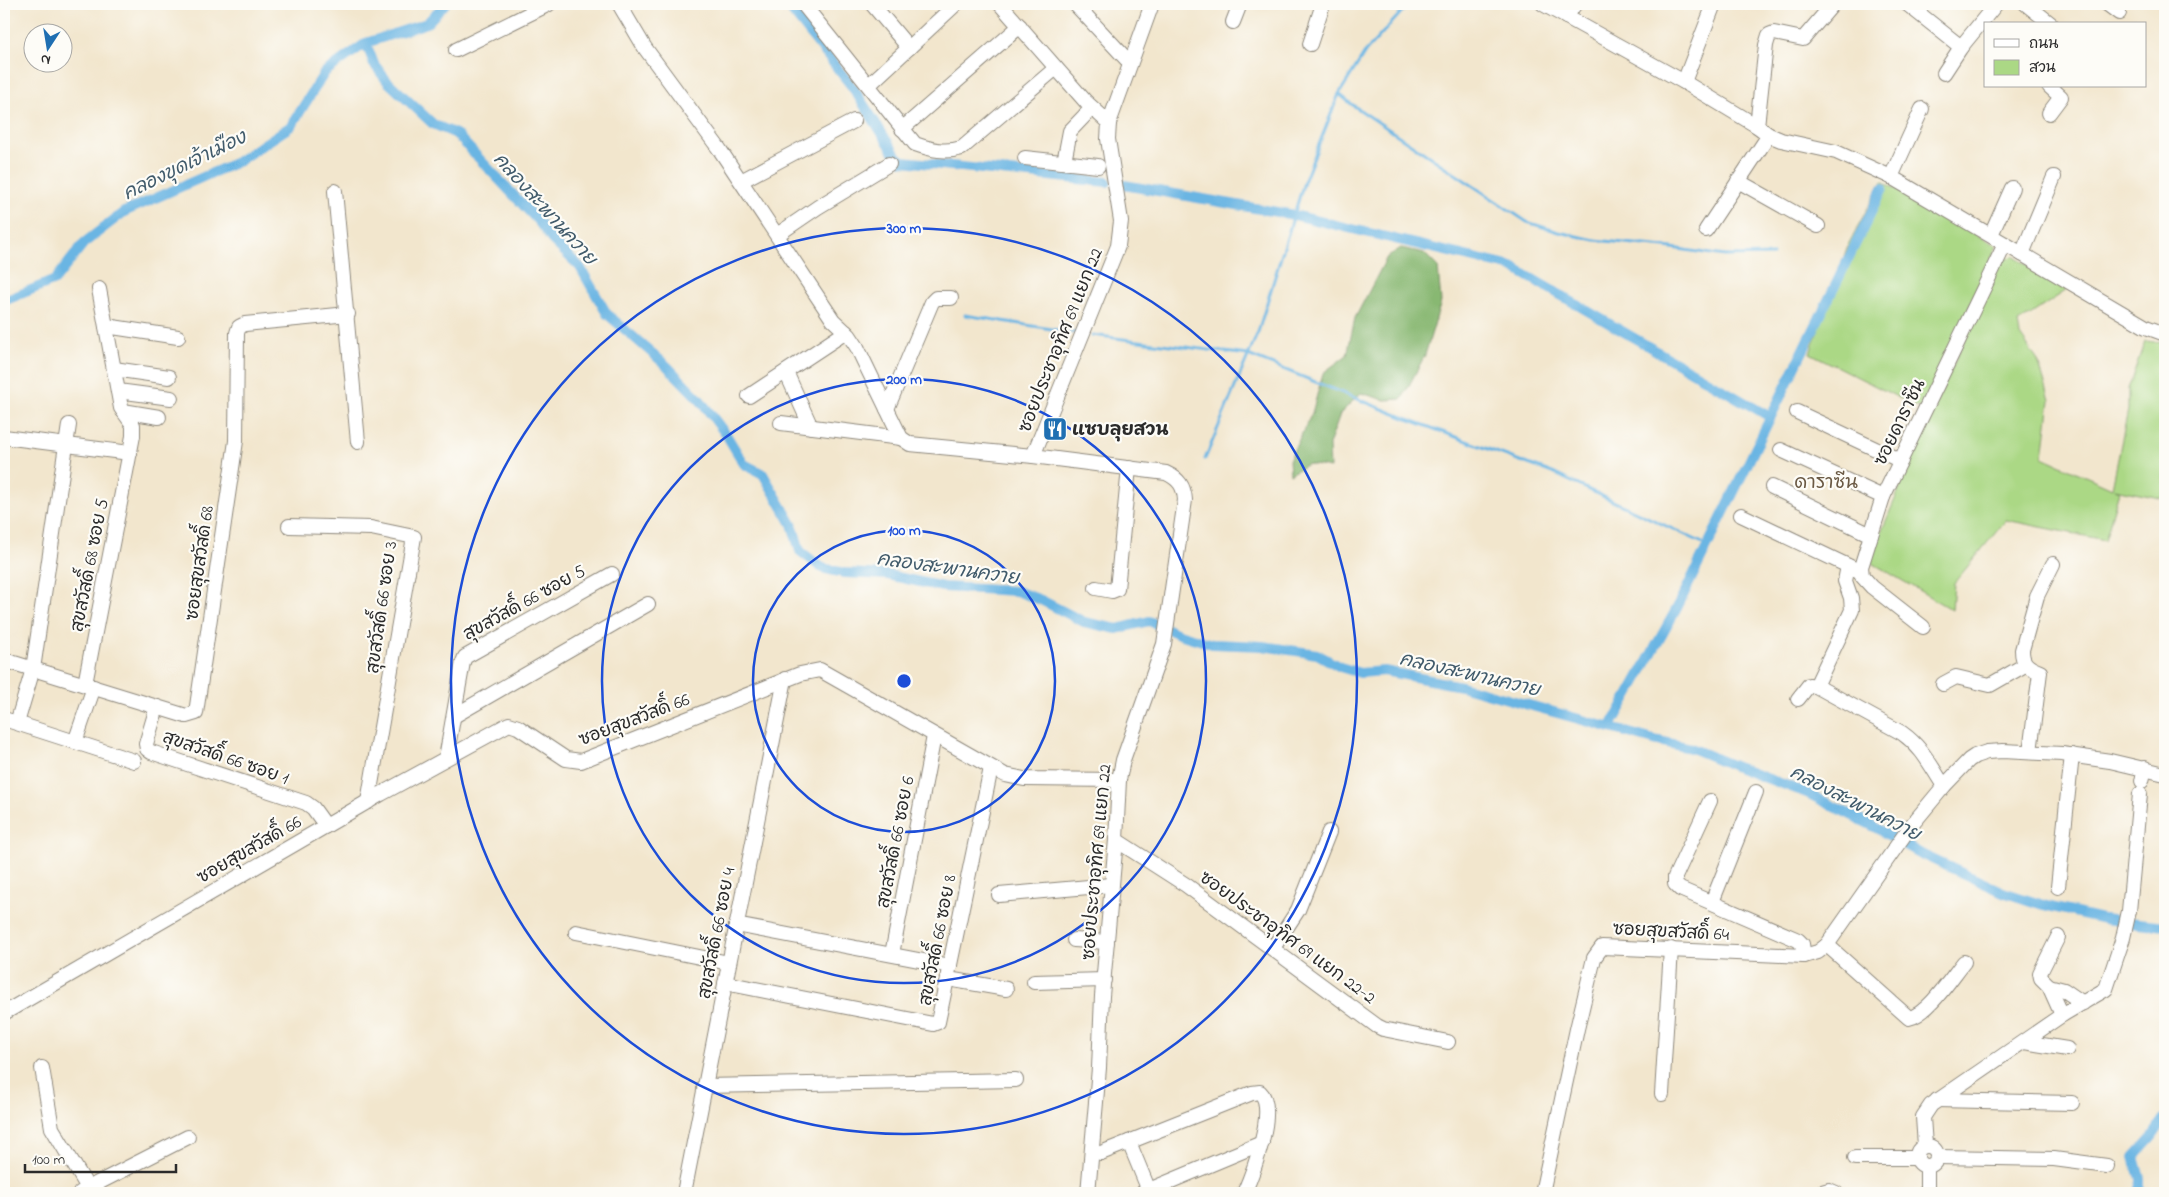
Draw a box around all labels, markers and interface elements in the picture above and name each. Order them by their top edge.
north arrow [22,22,72,72]
legend [1984,22,2146,88]
text: ถนน [2029,33,2058,55]
text: N [39,48,52,71]
text: สวน [2029,57,2056,79]
water label: คลองขุดเจ้าเมือง [118,123,253,208]
water label: คลองสะพานควาย [486,147,603,273]
text: 300 m [886,218,922,240]
street label: ซอยประชาอุทิศ 69 แยก 22 [1013,245,1111,437]
text: 200 m [885,369,922,391]
street label: ซอยดาราซีน [1868,375,1933,471]
restaurant icon: แซบลุยสวน [1042,416,1068,442]
place label: แซบลุยสวน [1072,418,1168,444]
district label: ดาราซีน [1794,470,1858,497]
street label: สุขสวัสดิ์ 68 ซอย 5 [59,495,117,634]
street label: ซอยสุขสวัสดิ์ 68 [174,503,222,622]
text: 100 m [887,520,921,542]
street label: สุขสวัสดิ์ 66 ซอย 3 [355,539,405,675]
water label: คลองสะพานควาย [875,546,1022,593]
street label: สุขสวัสดิ์ 66 ซอย 5 [456,554,591,648]
water label: คลองสะพานควาย [1397,646,1544,705]
centre of rings [895,672,913,690]
street label: ซอยสุขสวัสดิ์ 66 [573,682,694,754]
street label: สุขสวัสดิ์ 66 ซอย 1 [159,719,294,793]
water label: คลองสะพานควาย [1785,760,1926,850]
street label: ซอยประชาอุทิศ 69 แยก 22 [1076,763,1120,961]
street label: สุขสวัสดิ์ 66 ซอย 6 [865,773,923,911]
street label: ซอยสุขสวัสดิ์ 66 [190,805,307,891]
street label: สุขสวัสดิ์ 66 ซอย 4 [686,864,744,1001]
street label: ซอยประชาอุทิศ 69 แยก 22-2 [1193,866,1380,1012]
street label: สุขสวัสดิ์ 66 ซอย 8 [907,871,964,1008]
street label: ซอยสุขสวัสดิ์ 64 [1612,911,1731,949]
scale bar [25,1142,176,1174]
text: 100 m [32,1149,65,1171]

